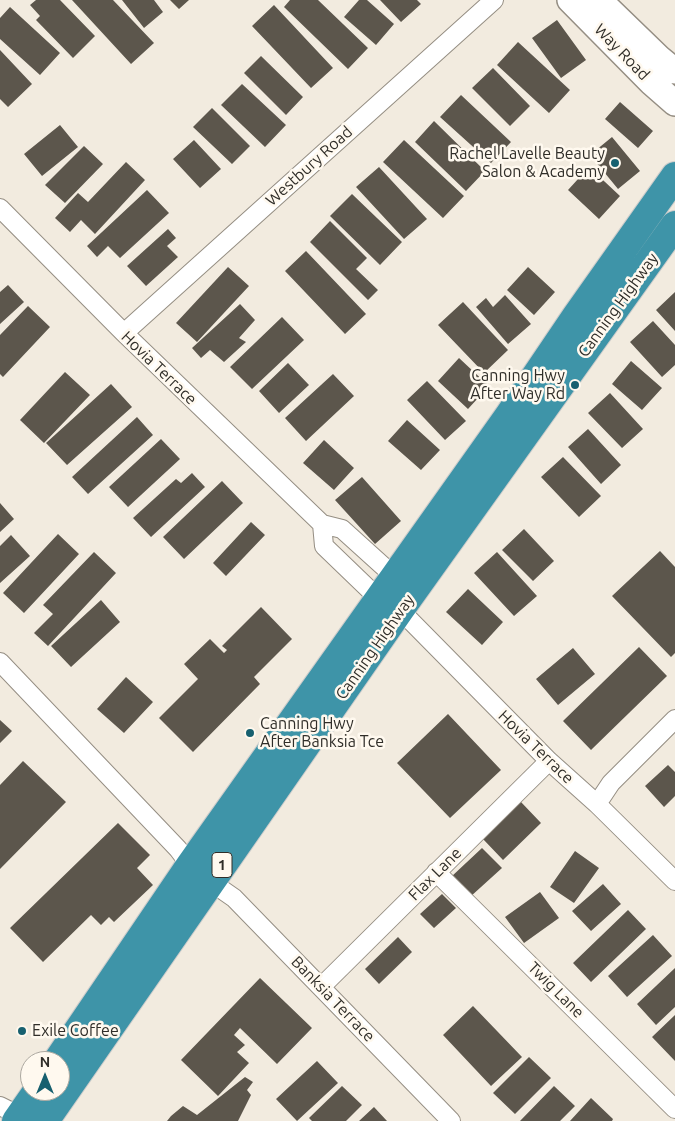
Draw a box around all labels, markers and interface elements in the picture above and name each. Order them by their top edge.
street label: Way Road [590,20,654,84]
street label: Westbury Road [262,122,356,210]
place label: Rachel Lavelle Beauty Salon & Academy [449,144,605,182]
marker: Rachel Lavelle Beauty Salon & Academy [609,157,621,169]
street label: Canning Highway [574,249,662,361]
street label: Hovia Terrace [117,327,201,409]
place label: Canning Hwy After Way Rd [470,366,565,404]
marker: Canning Hwy After Way Rd [569,379,581,391]
street label: Canning Highway [332,591,418,703]
street label: Hovia Terrace [494,706,578,788]
place label: Canning Hwy After Banksia Tce [260,714,384,752]
marker: Canning Hwy After Banksia Tce [244,727,256,739]
street label: Flax Lane [405,844,465,904]
road number: 1 [212,852,232,878]
street label: Banksia Terrace [287,952,379,1046]
street label: Twig Lane [524,958,588,1022]
place label: Exile Coffee [32,1021,119,1041]
marker: Exile Coffee [16,1025,28,1037]
north arrow [20,1051,70,1101]
text: N [40,1054,50,1070]

